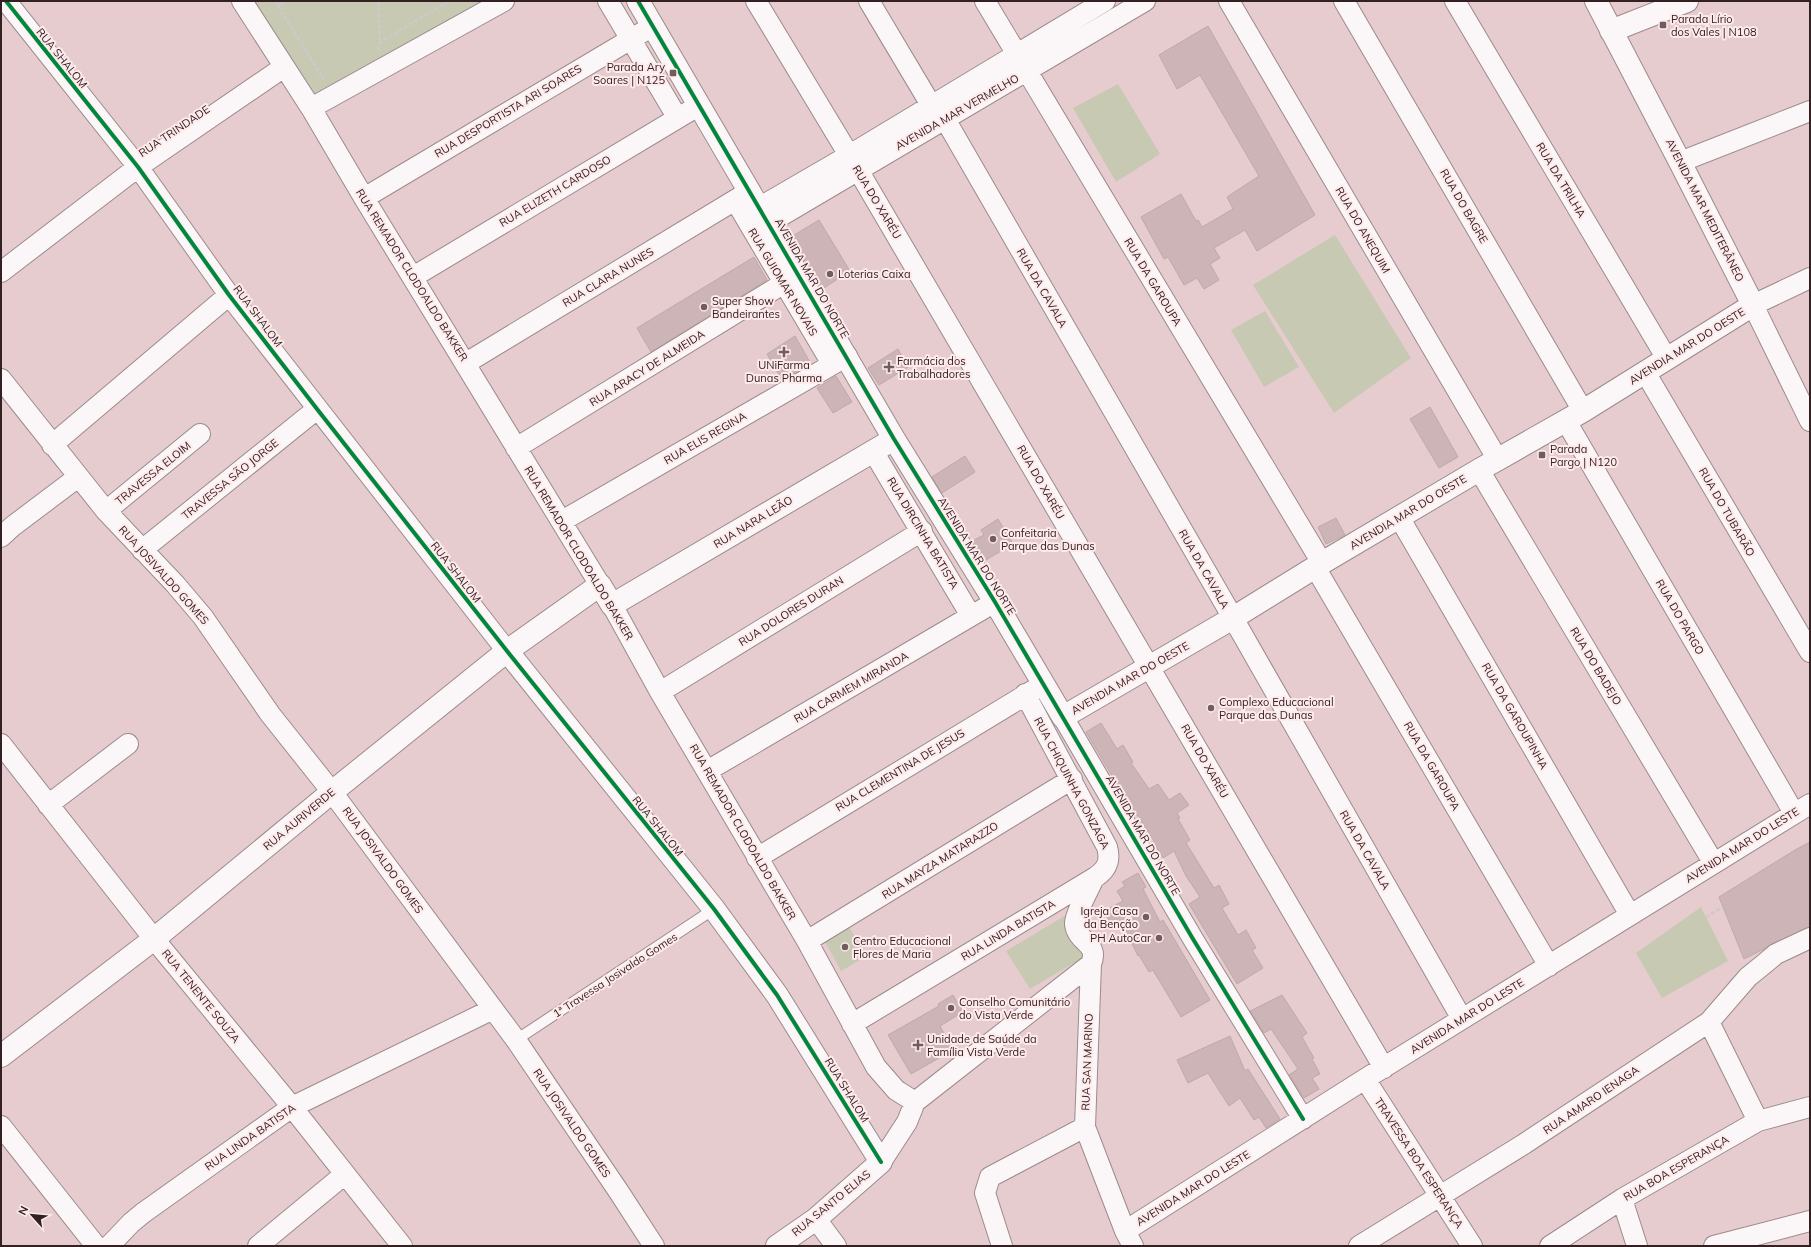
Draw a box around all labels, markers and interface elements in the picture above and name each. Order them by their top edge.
place label: Parada Lírio dos Vales | N108 [1671,12,1757,39]
marker: Parada Lírio dos Vales | N108 [1658,20,1668,30]
street label: RUA SHALOM [33,25,91,91]
place label: Parada Ary Soares | N125 [593,60,665,87]
street label: RUA DESPORTISTA ARI SOARES [432,61,584,161]
marker: Parada Ary Soares | N125 [668,68,678,78]
street label: AVENIDA MAR VERMELHO [893,71,1021,153]
street label: RUA TRINDADE [136,102,212,160]
street label: AVENIDA MAR MEDITERÂNEO [1663,136,1747,284]
street label: RUA DA TRILHA [1533,140,1589,220]
street label: RUA ELIZETH CARDOSO [497,152,613,230]
street label: RUA DO XARÉU [850,163,904,241]
street label: RUA DO BAGRE [1437,166,1491,246]
street label: RUA DO ANEQUIM [1333,184,1393,276]
street label: RUA REMADOR CLODOALDO BAKKER [353,186,471,364]
street label: AVENIDA MAR DO NORTE [772,215,852,341]
street label: RUA GUIOMAR NOVAIS [745,226,821,339]
street label: RUA DA GAROUPA [1121,235,1185,329]
street label: RUA CLARA NUNES [560,244,656,310]
street label: RUA DA CAVALA [1014,246,1070,330]
place label: Loterias Caixa [838,267,910,281]
marker: Loterias Caixa [825,269,835,279]
street label: RUA SHALOM [230,282,286,350]
place label: Super Show Bandeirantes [712,294,780,321]
marker: Super Show Bandeirantes [699,302,709,312]
street label: AVENDIA MAR DO OESTE [1626,305,1748,387]
street label: RUA ARACY DE ALMEIDA [587,327,707,409]
marker: UNiFarma Dunas Pharma [779,347,789,357]
place label: Farmácia dos Trabalhadores [897,354,970,381]
place label: UNiFarma Dunas Pharma [746,358,822,385]
marker: Farmácia dos Trabalhadores [884,362,894,372]
street label: RUA ELIS REGINA [661,409,749,467]
street label: TRAVESSA SÃO JORGE [179,436,281,522]
street label: TRAVESSA ELOIM [112,438,194,508]
street label: RUA DO XARÉU [1014,442,1068,522]
place label: Parada Pargo | N120 [1550,442,1617,469]
marker: Parada Pargo | N120 [1537,450,1547,460]
street label: RUA REMADOR CLODOALDO BAKKER [521,463,637,643]
street label: RUA DO TUBARÃO [1696,465,1758,559]
street label: AVENDIA MAR DO OESTE [1347,471,1469,553]
street label: RUA DIRCINHA BATISTA [884,475,962,591]
street label: RUA NARA LEÃO [711,493,795,551]
street label: AVENIDA MAR DO NORTE [935,494,1019,618]
street label: RUA JOSIVALDO GOMES [116,523,212,627]
place label: Confeitaria Parque das Dunas [1001,526,1095,553]
street label: RUA DA CAVALA [1176,527,1232,611]
marker: Confeitaria Parque das Dunas [988,534,998,544]
street label: RUA SHALOM [428,539,484,605]
street label: RUA DOLORES DURAN [736,573,846,649]
street label: RUA DO PARGO [1653,577,1707,657]
street label: RUA DO BADEJO [1567,624,1625,708]
street label: AVENDIA MAR DO OESTE [1068,638,1192,718]
street label: RUA CARMEM MIRANDA [791,648,911,726]
street label: RUA DA GAROUPINHA [1479,660,1551,772]
place label: Complexo Educacional Parque das Dunas [1219,695,1334,722]
marker: Complexo Educacional Parque das Dunas [1206,703,1216,713]
street label: RUA CHIQUINHA GONZAGA [1031,715,1113,851]
street label: RUA DA GAROUPA [1401,719,1463,813]
street label: RUA DO XARÉU [1178,721,1232,801]
street label: RUA CLEMENTINA DE JESUS [833,726,967,814]
street label: RUA REMADOR CLODOALDO BAKKER [687,742,799,923]
street label: AVENIDA MAR DO NORTE [1103,772,1183,898]
street label: RUA AURIVERDE [260,785,338,853]
street label: RUA SHALOM [629,793,687,859]
street label: RUA JOSIVALDO GOMES [340,804,426,916]
street label: AVENIDA MAR DO LESTE [1683,804,1801,886]
street label: RUA DA CAVALA [1337,808,1393,892]
street label: RUA MAYZA MATARAZZO [879,818,1001,902]
street label: RUA LINDA BATISTA [958,896,1058,964]
place label: Igreja Casa da Benção [1081,904,1138,931]
marker: Igreja Casa da Benção [1141,912,1151,922]
street label: 1ª Travessa Josivaldo Gomes [550,929,680,1021]
place label: PH AutoCar [1090,931,1151,945]
marker: PH AutoCar [1154,933,1164,943]
place label: Centro Educacional Flores de Maria [853,934,951,961]
marker: Centro Educacional Flores de Maria [840,942,850,952]
street label: RUA TENENTE SOUZA [159,946,243,1046]
street label: AVENIDA MAR DO LESTE [1408,975,1526,1057]
place label: Conselho Comunitário do Vista Verde [959,995,1070,1022]
marker: Conselho Comunitário do Vista Verde [946,1003,956,1013]
street label: RUA SAN MARINO [1078,1013,1096,1111]
place label: Unidade de Saúde da Família Vista Verde [927,1032,1037,1059]
marker: Unidade de Saúde da Família Vista Verde [912,1039,924,1051]
street label: RUA SHALOM [822,1055,872,1125]
street label: RUA AMARO IENAGA [1540,1063,1642,1137]
street label: RUA JOSIVALDO GOMES [530,1066,614,1180]
street label: TRAVESSA BOA ESPERANÇA [1371,1095,1467,1231]
street label: RUA LINDA BATISTA [202,1100,298,1174]
street label: RUA BOA ESPERANÇA [1621,1132,1731,1204]
street label: AVENIDA MAR DO LESTE [1134,1147,1252,1229]
street label: RUA SANTO ELIAS [789,1167,873,1239]
north arrow [12,1195,52,1235]
text: N [15,1204,31,1217]

